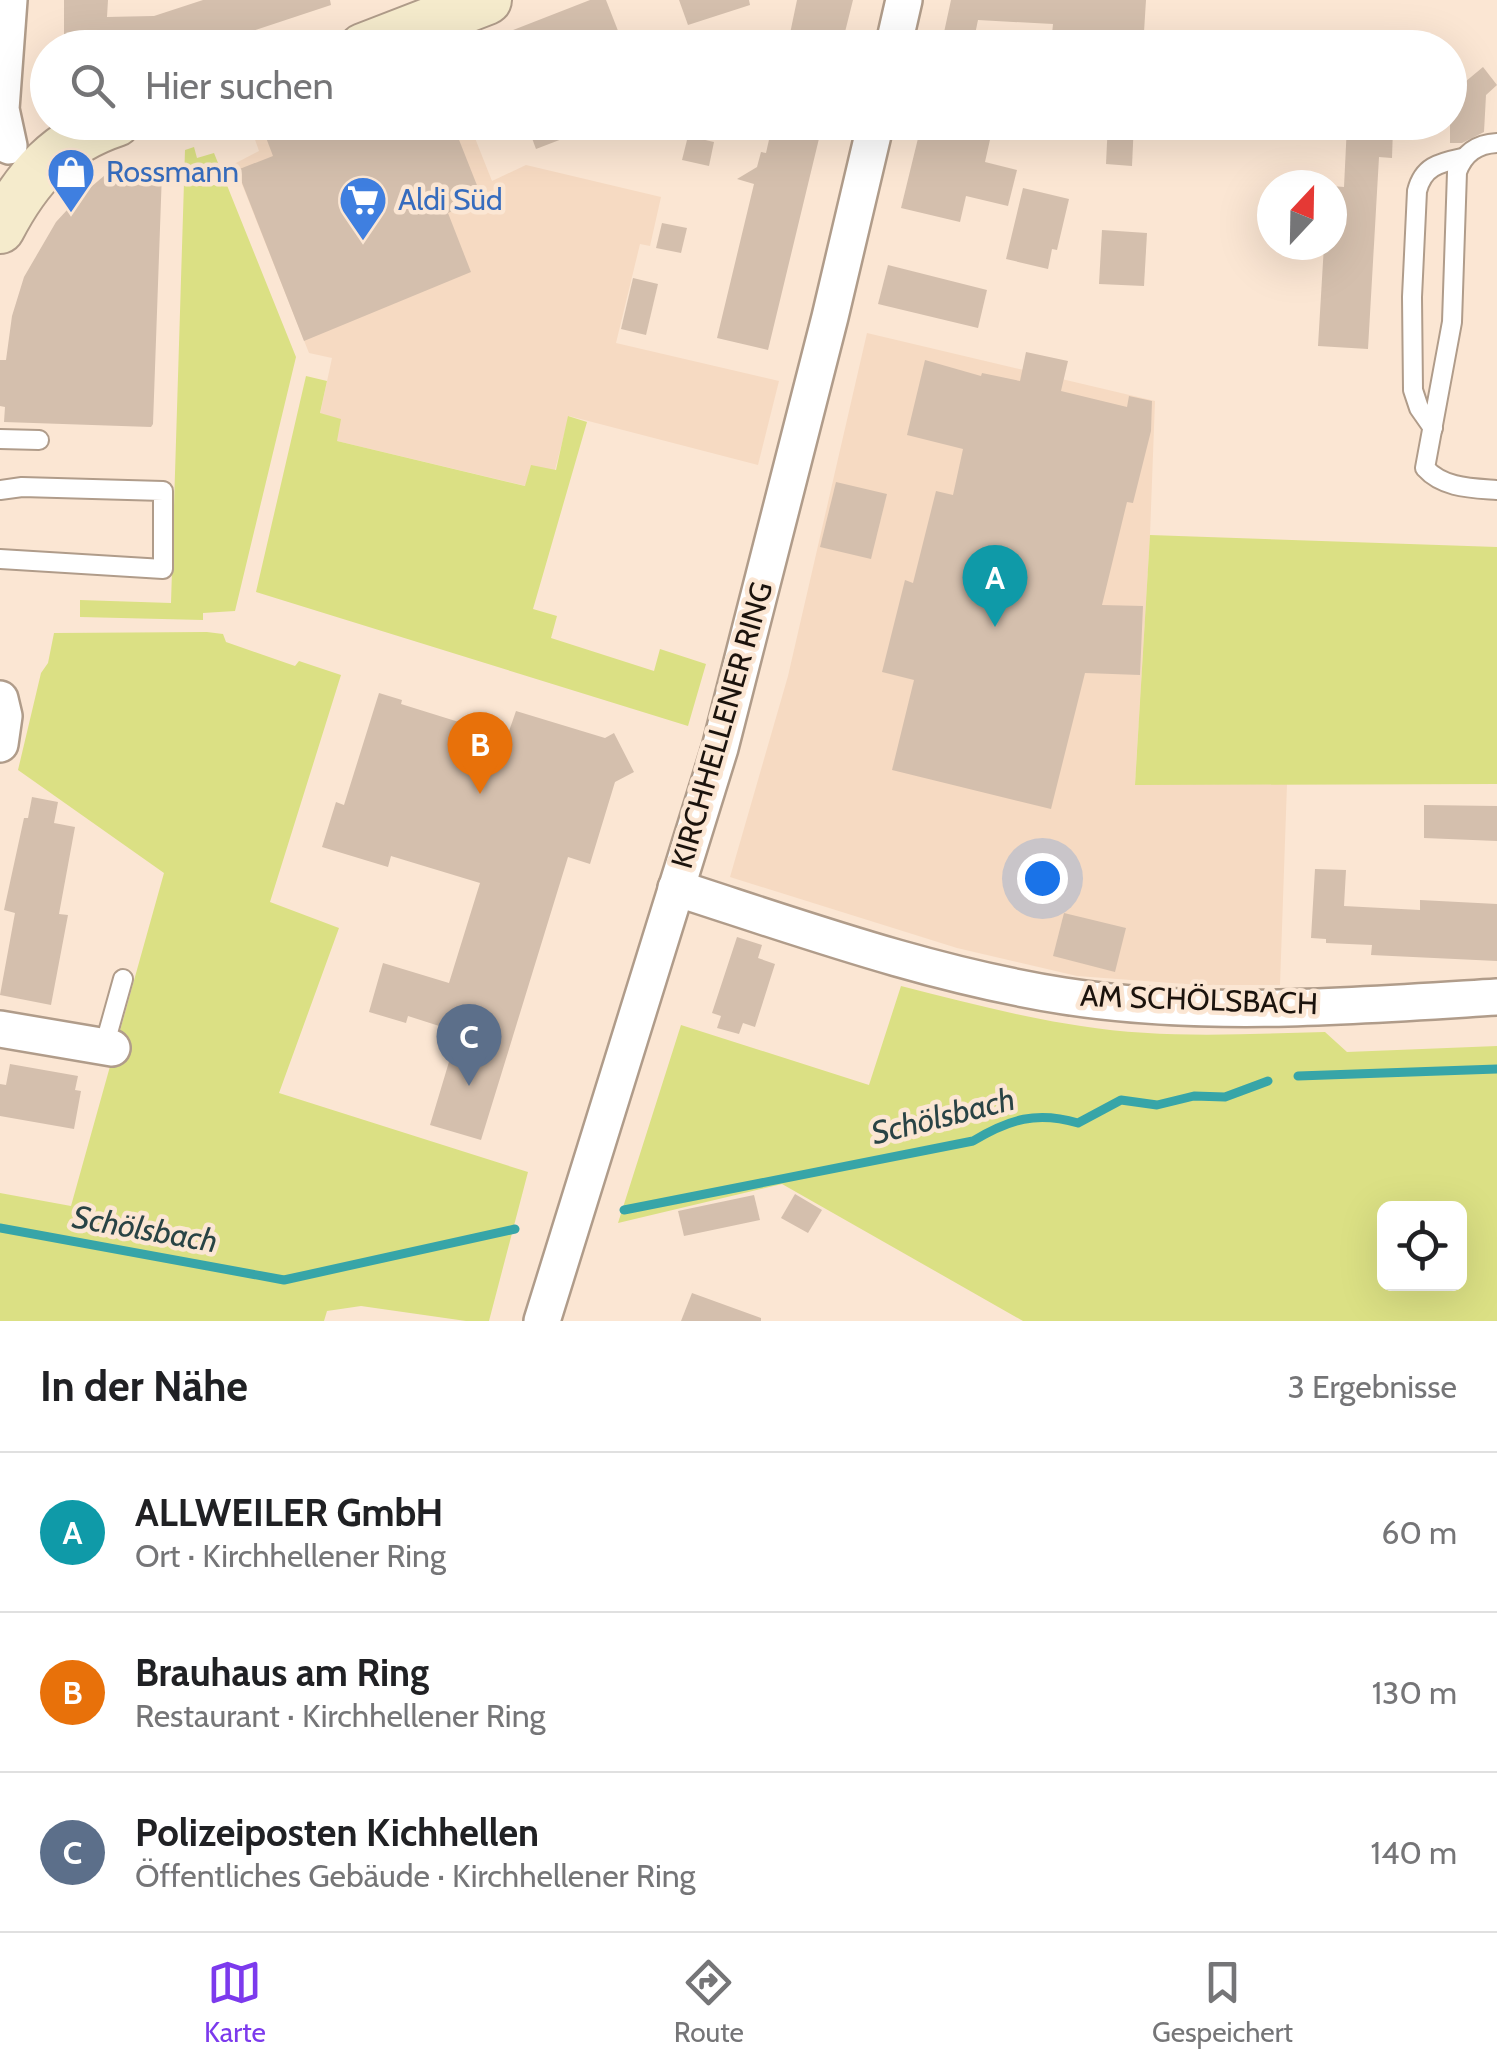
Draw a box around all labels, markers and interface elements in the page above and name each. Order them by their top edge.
search box [30,30,1467,140]
icon: search [65,58,120,113]
text: Hier suchen [145,62,334,109]
shop icon: Rossmann [45,146,97,214]
place label: Rossmann [106,153,239,190]
north arrow [1257,170,1347,260]
supermarket icon: Aldi Süd [337,174,389,242]
place label: Aldi Süd [398,181,503,218]
pin: A [962,544,1028,627]
street label: KIRCHHELLENER RING [663,577,780,872]
pin: B [448,712,512,794]
your location [1017,853,1068,904]
street label: AM SCHÖLSBACH [1079,977,1319,1022]
pin: C [436,1004,502,1086]
water label: Schölsbach [867,1079,1019,1152]
water label: Schölsbach [70,1197,221,1260]
map controls [1377,1201,1467,1291]
button: locate [1377,1201,1467,1291]
text: In der Nähe [40,1360,248,1412]
text: 3 Ergebnisse [1287,1367,1457,1406]
text: ALLWEILER GmbH [135,1489,443,1536]
text: A [62,1513,83,1552]
text: 60 m [1381,1513,1457,1552]
text: Ort · Kirchhellener Ring [135,1536,446,1575]
text: Brauhaus am Ring [135,1649,429,1696]
text: B [62,1673,83,1712]
text: 130 m [1372,1673,1457,1712]
text: Restaurant · Kirchhellener Ring [135,1696,545,1735]
text: Polizeiposten Kichhellen [135,1809,539,1856]
text: C [63,1833,82,1872]
text: 140 m [1370,1833,1457,1872]
text: Öffentliches Gebäude · Kirchhellener Ring [135,1856,696,1895]
tab: Karte [204,1955,266,2049]
tab: Route [674,1955,744,2049]
tab: Gespeichert [1152,1955,1293,2049]

